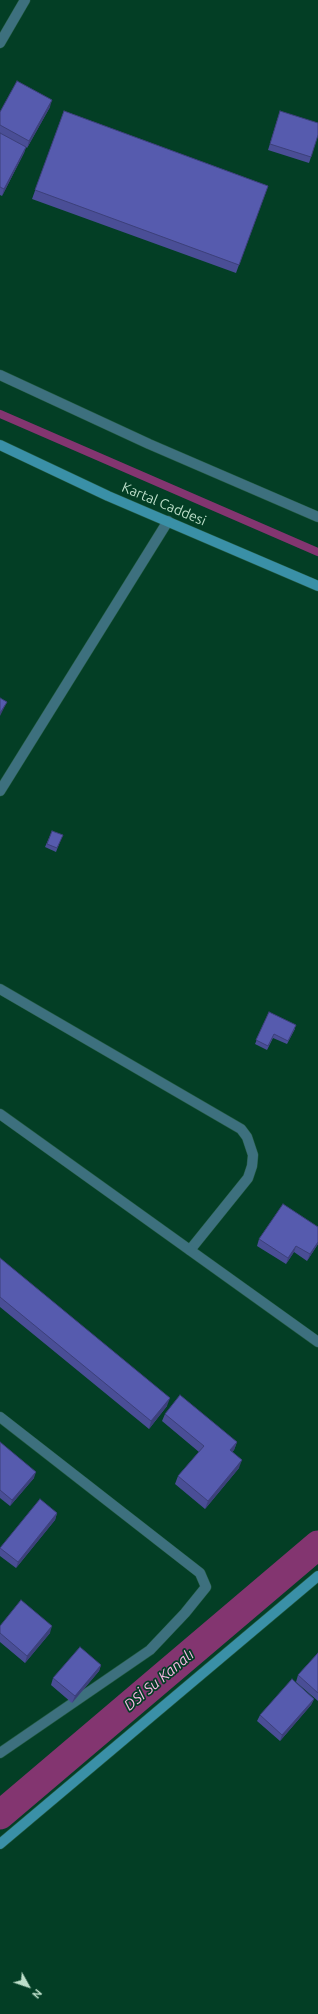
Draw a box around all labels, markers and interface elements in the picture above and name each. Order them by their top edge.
street label: Kartal Caddesi [119,479,209,529]
water label: DSİ Su Kanalı [120,1646,198,1714]
north arrow [8,1966,48,2006]
text: N [30,1987,44,2001]

